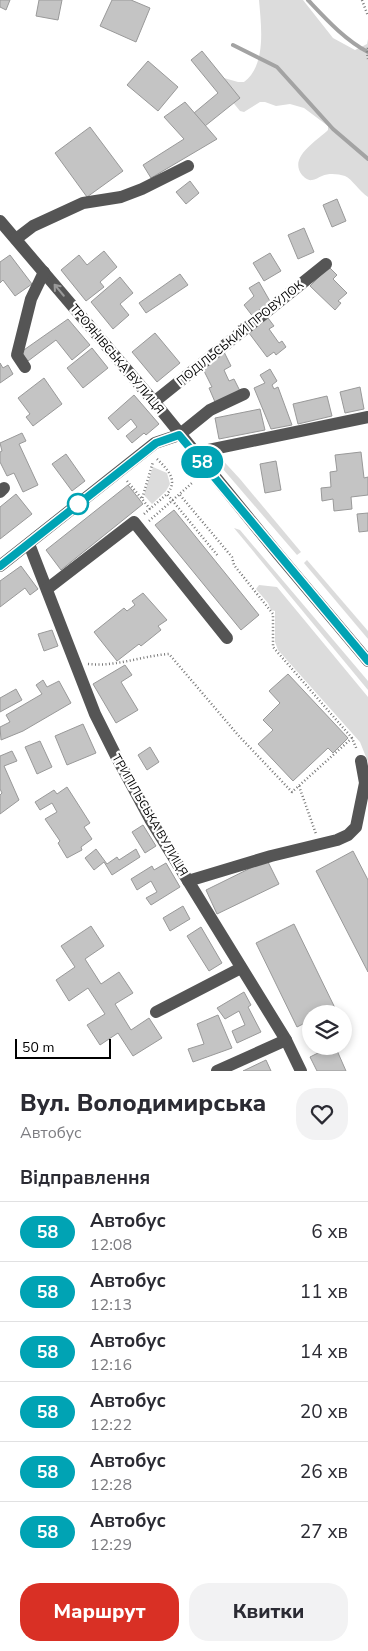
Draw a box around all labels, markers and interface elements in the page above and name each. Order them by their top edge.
street label: ПОДІЛЬСЬКИЙ ПРОВУЛОК [173,277,307,389]
one-way arrow [53,283,65,296]
street label: ТРОЯНІВСЬКА ВУЛИЦЯ [66,301,168,417]
line badge: 58 [180,446,224,478]
text: 58 [191,450,213,474]
unlabelled marker [67,493,89,515]
street label: ТРИПІЛЬСЬКА ВУЛИЦЯ [108,751,192,879]
map controls [302,1005,352,1055]
button: layers [302,1005,352,1055]
scale bar [15,1036,111,1059]
text: 50 m [22,1038,54,1057]
text: Вул. Володимирська [20,1087,266,1119]
button: heart [296,1088,348,1140]
text: Автобус [20,1122,82,1144]
text: Відправлення [20,1165,150,1191]
text: Автобус [90,1208,166,1234]
text: 6 хв [311,1219,348,1245]
text: 58 [37,1220,58,1244]
text: 12:08 [90,1234,132,1256]
text: Автобус [90,1268,166,1294]
text: 11 хв [300,1279,348,1305]
text: 58 [37,1280,58,1304]
text: 12:13 [90,1294,132,1316]
text: Автобус [90,1328,166,1354]
text: 14 хв [300,1339,348,1365]
text: 58 [37,1340,58,1364]
text: 12:16 [90,1354,132,1376]
text: Автобус [90,1388,166,1414]
text: 20 хв [300,1399,348,1425]
text: 58 [37,1400,58,1424]
text: 12:22 [90,1414,132,1436]
text: Автобус [90,1448,166,1474]
text: 26 хв [300,1459,348,1485]
text: 58 [37,1460,58,1484]
text: 12:28 [90,1474,132,1496]
text: Автобус [90,1508,166,1534]
text: 27 хв [300,1519,348,1545]
text: 58 [37,1520,58,1544]
text: 12:29 [90,1534,132,1556]
button: Маршрут [20,1583,179,1641]
button: Квитки [189,1583,348,1641]

